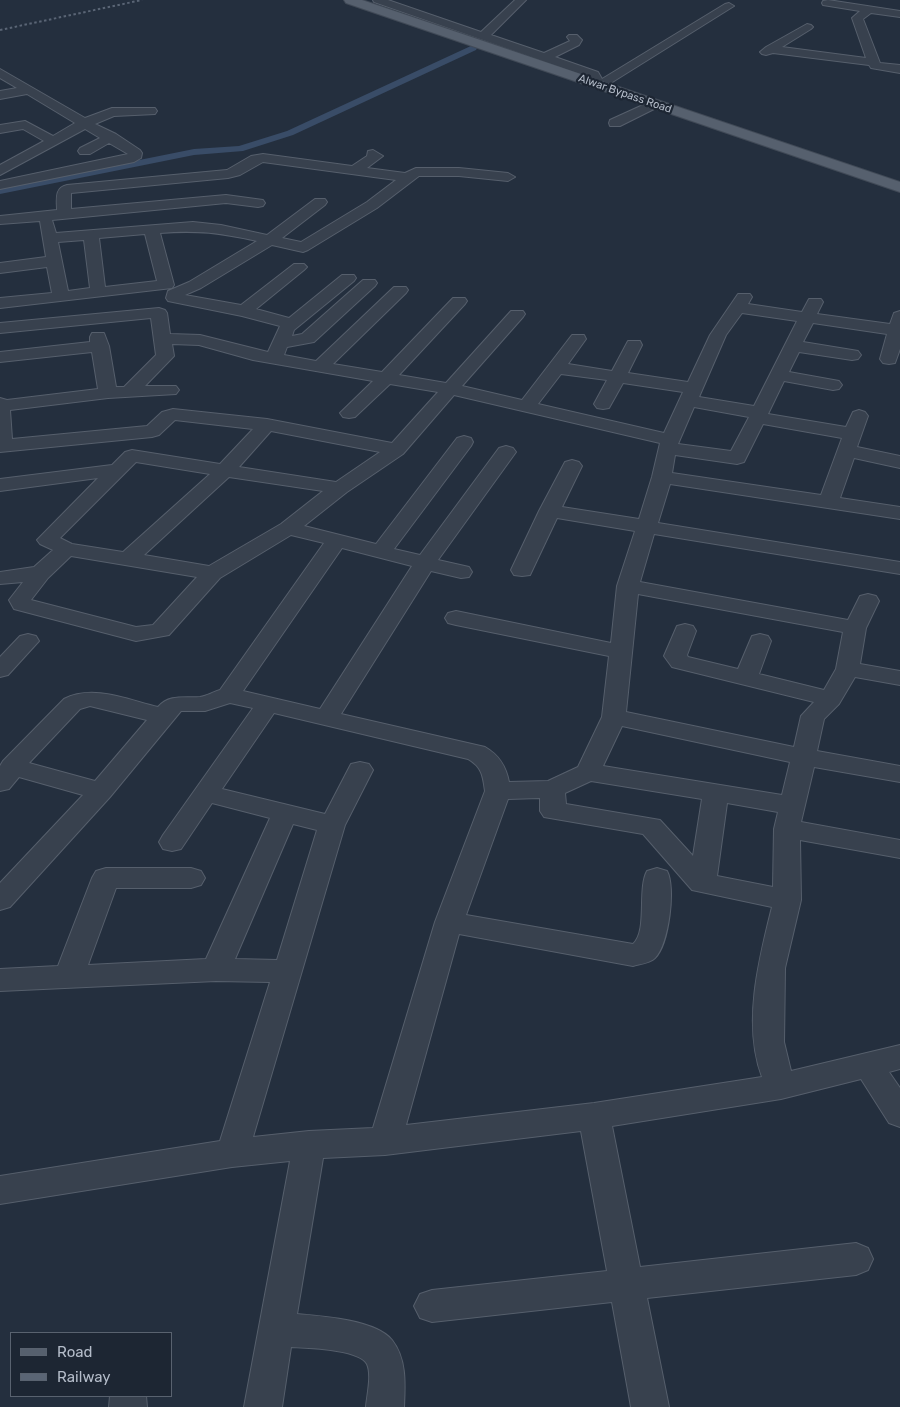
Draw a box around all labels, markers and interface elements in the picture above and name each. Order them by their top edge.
street label: Alwar Bypass Road [577,72,673,116]
legend [10,1332,172,1397]
text: Road [57,1343,93,1361]
text: Railway [57,1368,111,1386]

